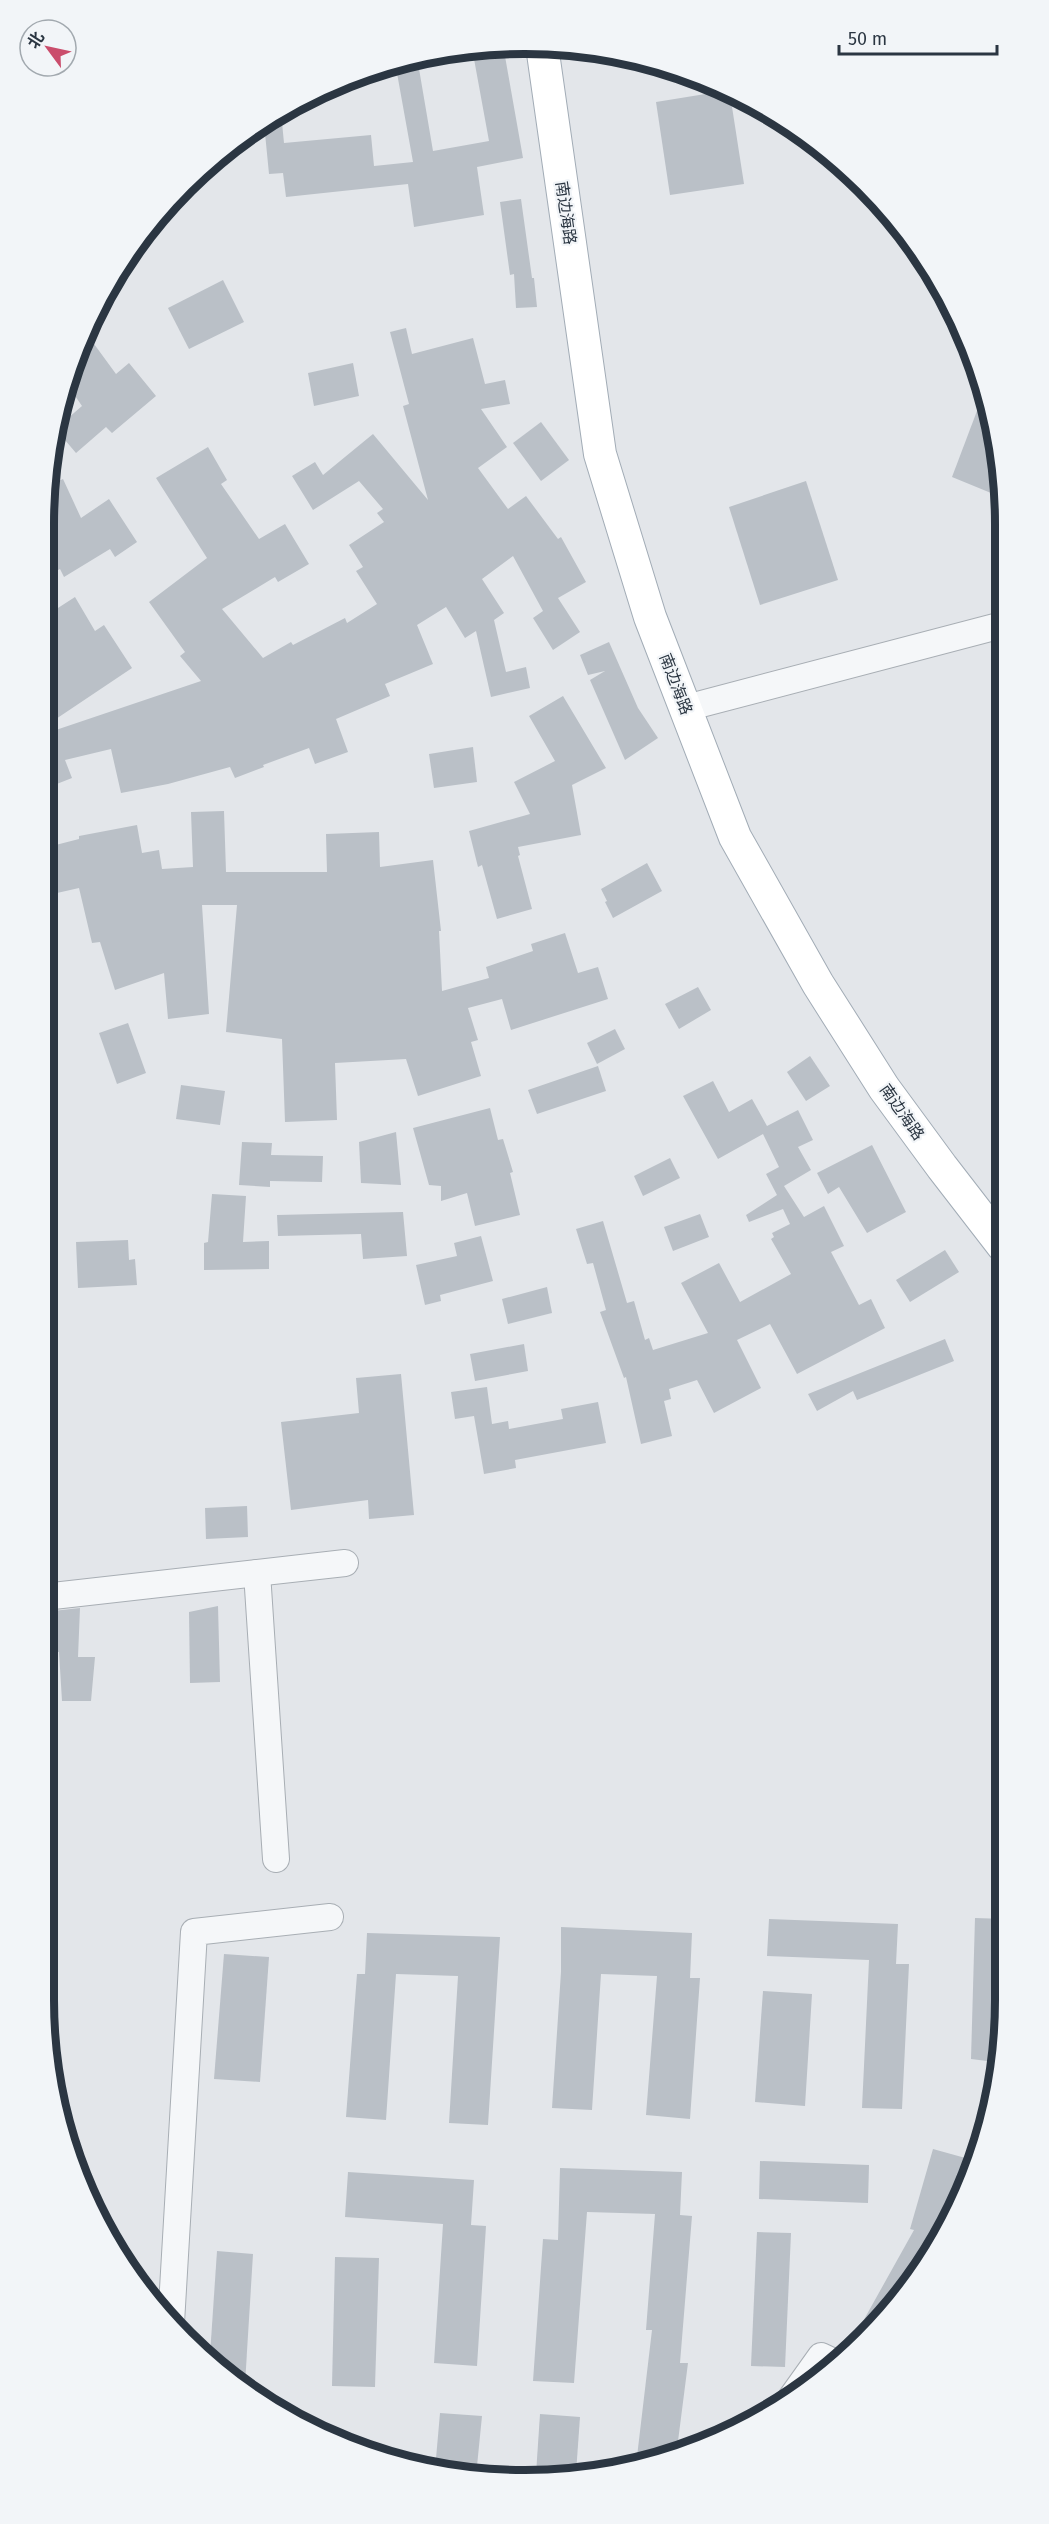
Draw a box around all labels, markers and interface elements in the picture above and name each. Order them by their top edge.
north arrow [18,18,78,78]
scale bar [839,18,996,56]
text: 北 [24,28,48,52]
text: 50 m [848,28,887,50]
street label: 南边海路 [552,180,580,246]
street label: 南边海路 [656,651,696,717]
street label: 南边海路 [876,1080,928,1144]

